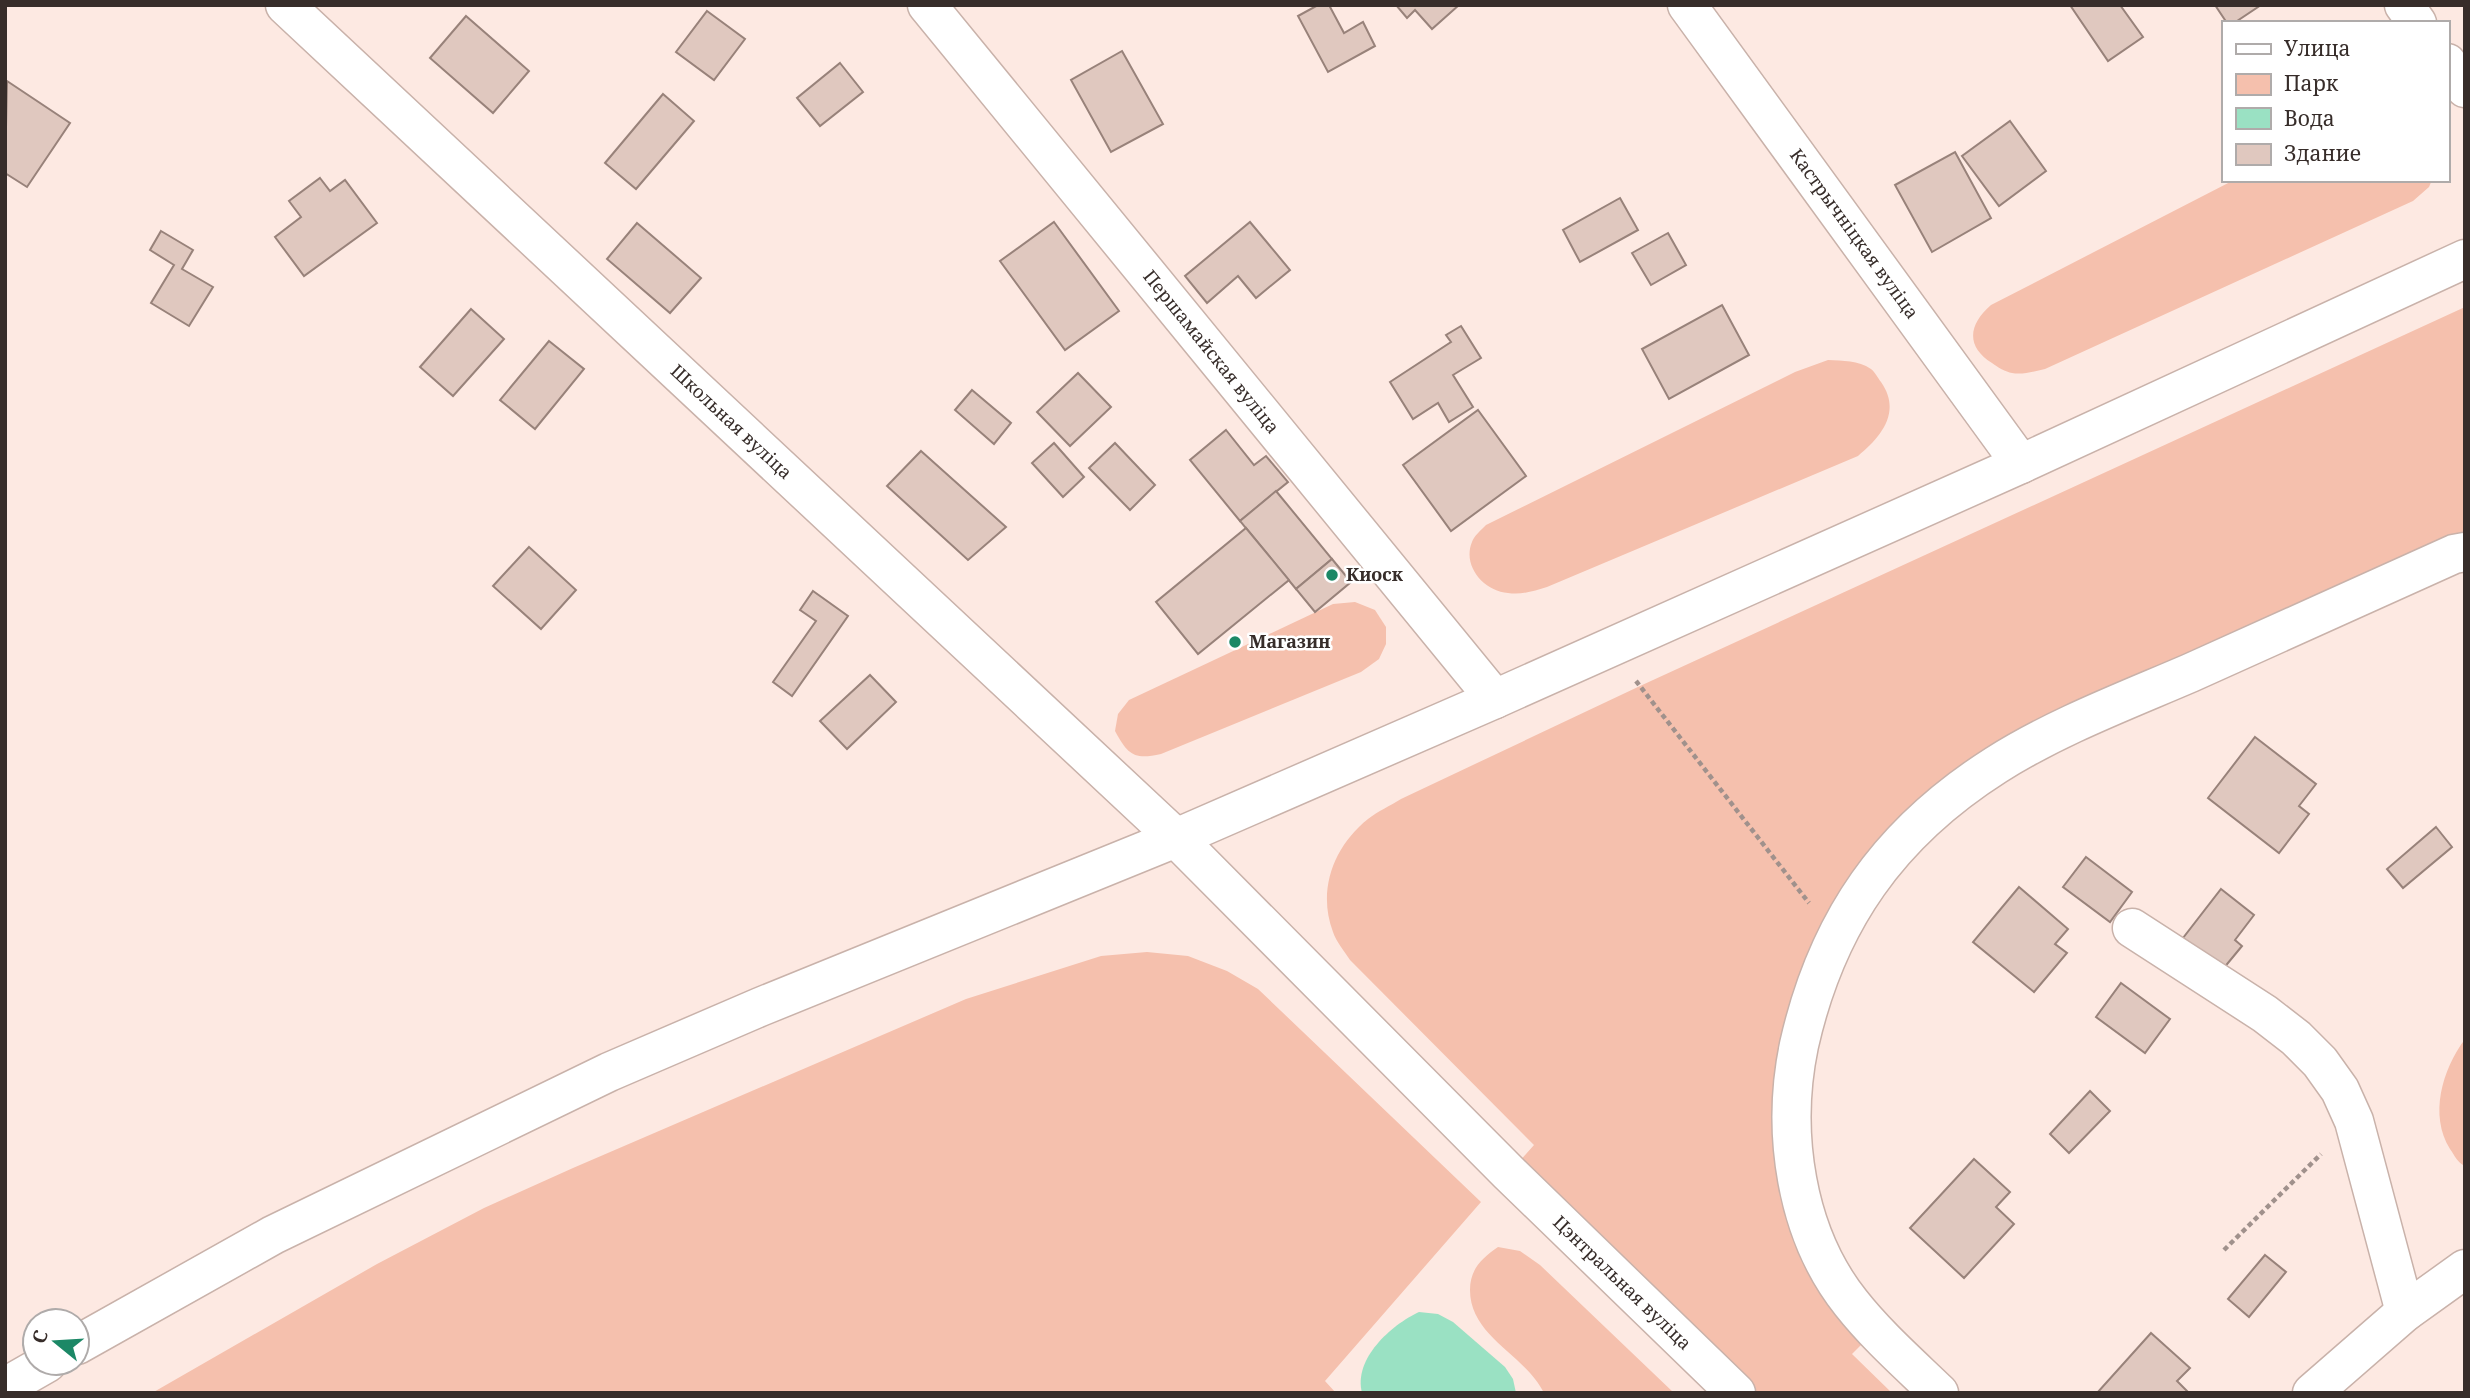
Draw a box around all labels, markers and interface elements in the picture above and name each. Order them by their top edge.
legend [2222,21,2449,182]
text: Улица [2284,34,2351,62]
text: Парк [2284,69,2339,97]
text: Вода [2284,104,2335,132]
text: Здание [2284,139,2361,167]
street label: Кастрычніцкая вуліца [1785,144,1925,323]
street label: Першамайская вуліца [1138,265,1285,438]
street label: Школьная вуліца [666,359,798,484]
place label: Киоск [1346,562,1404,586]
marker: Киоск [1324,567,1340,583]
place label: Магазин [1249,629,1330,653]
marker: Магазин [1227,634,1243,650]
street label: Цэнтральная вуліца [1548,1210,1697,1355]
north arrow [21,1307,91,1377]
text: С [26,1327,54,1347]

